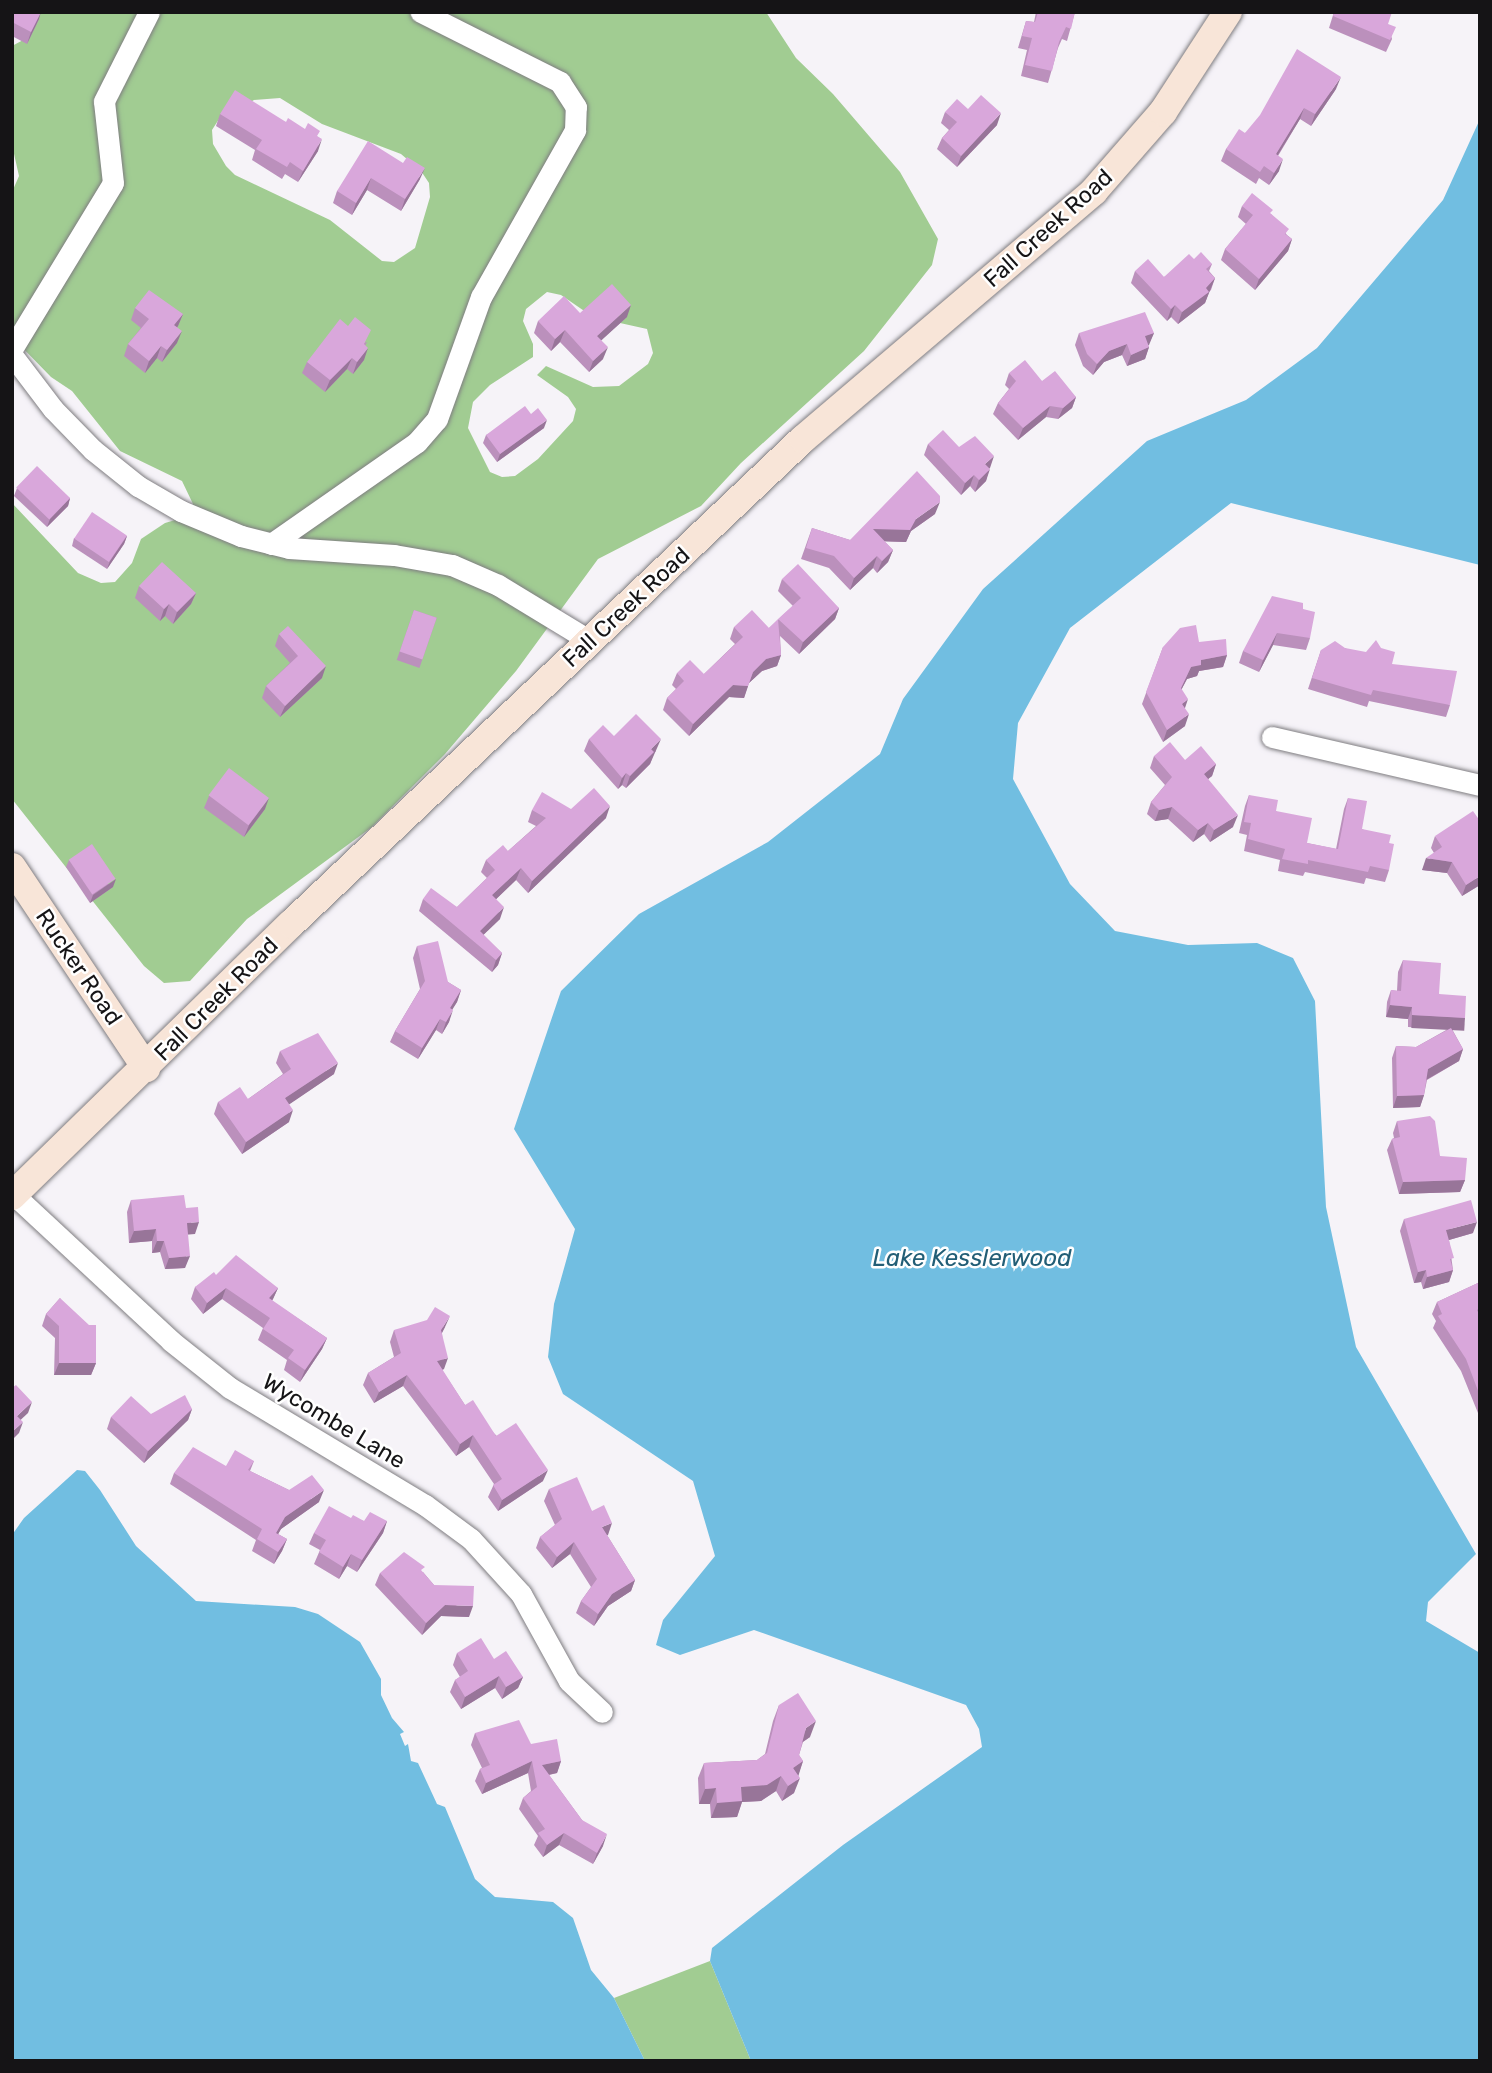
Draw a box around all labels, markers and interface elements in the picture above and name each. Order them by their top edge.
street label: Fall Creek Road [978,163,1118,293]
street label: Fall Creek Road [557,541,695,673]
street label: Rucker Road [30,903,128,1031]
street label: Fall Creek Road [148,931,284,1067]
water label: Lake Kesslerwood [873,1245,1071,1273]
street label: Wycombe Lane [258,1368,410,1474]

